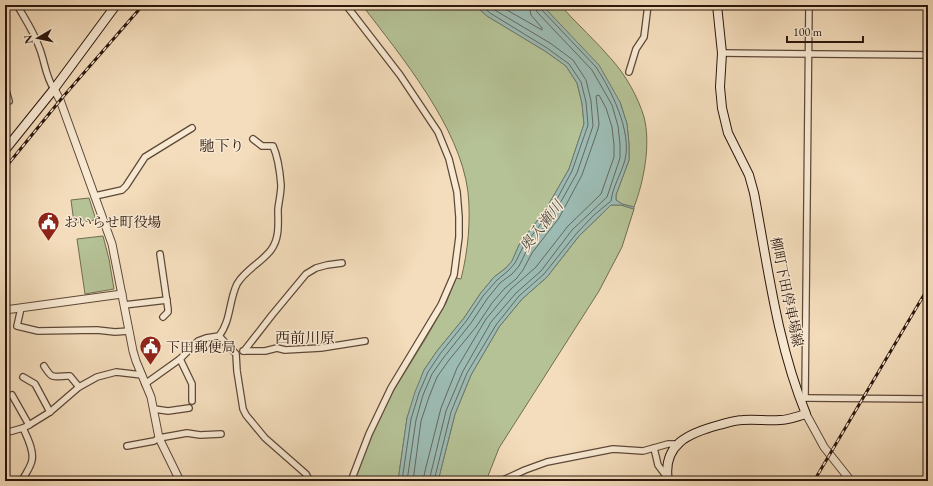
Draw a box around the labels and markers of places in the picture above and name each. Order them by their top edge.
public building icon: おいらせ町役場 [35,209,61,242]
place label: おいらせ町役場 [64,213,162,231]
public building icon: 下田郵便局 [137,334,163,367]
place label: 下田郵便局 [166,338,236,356]

